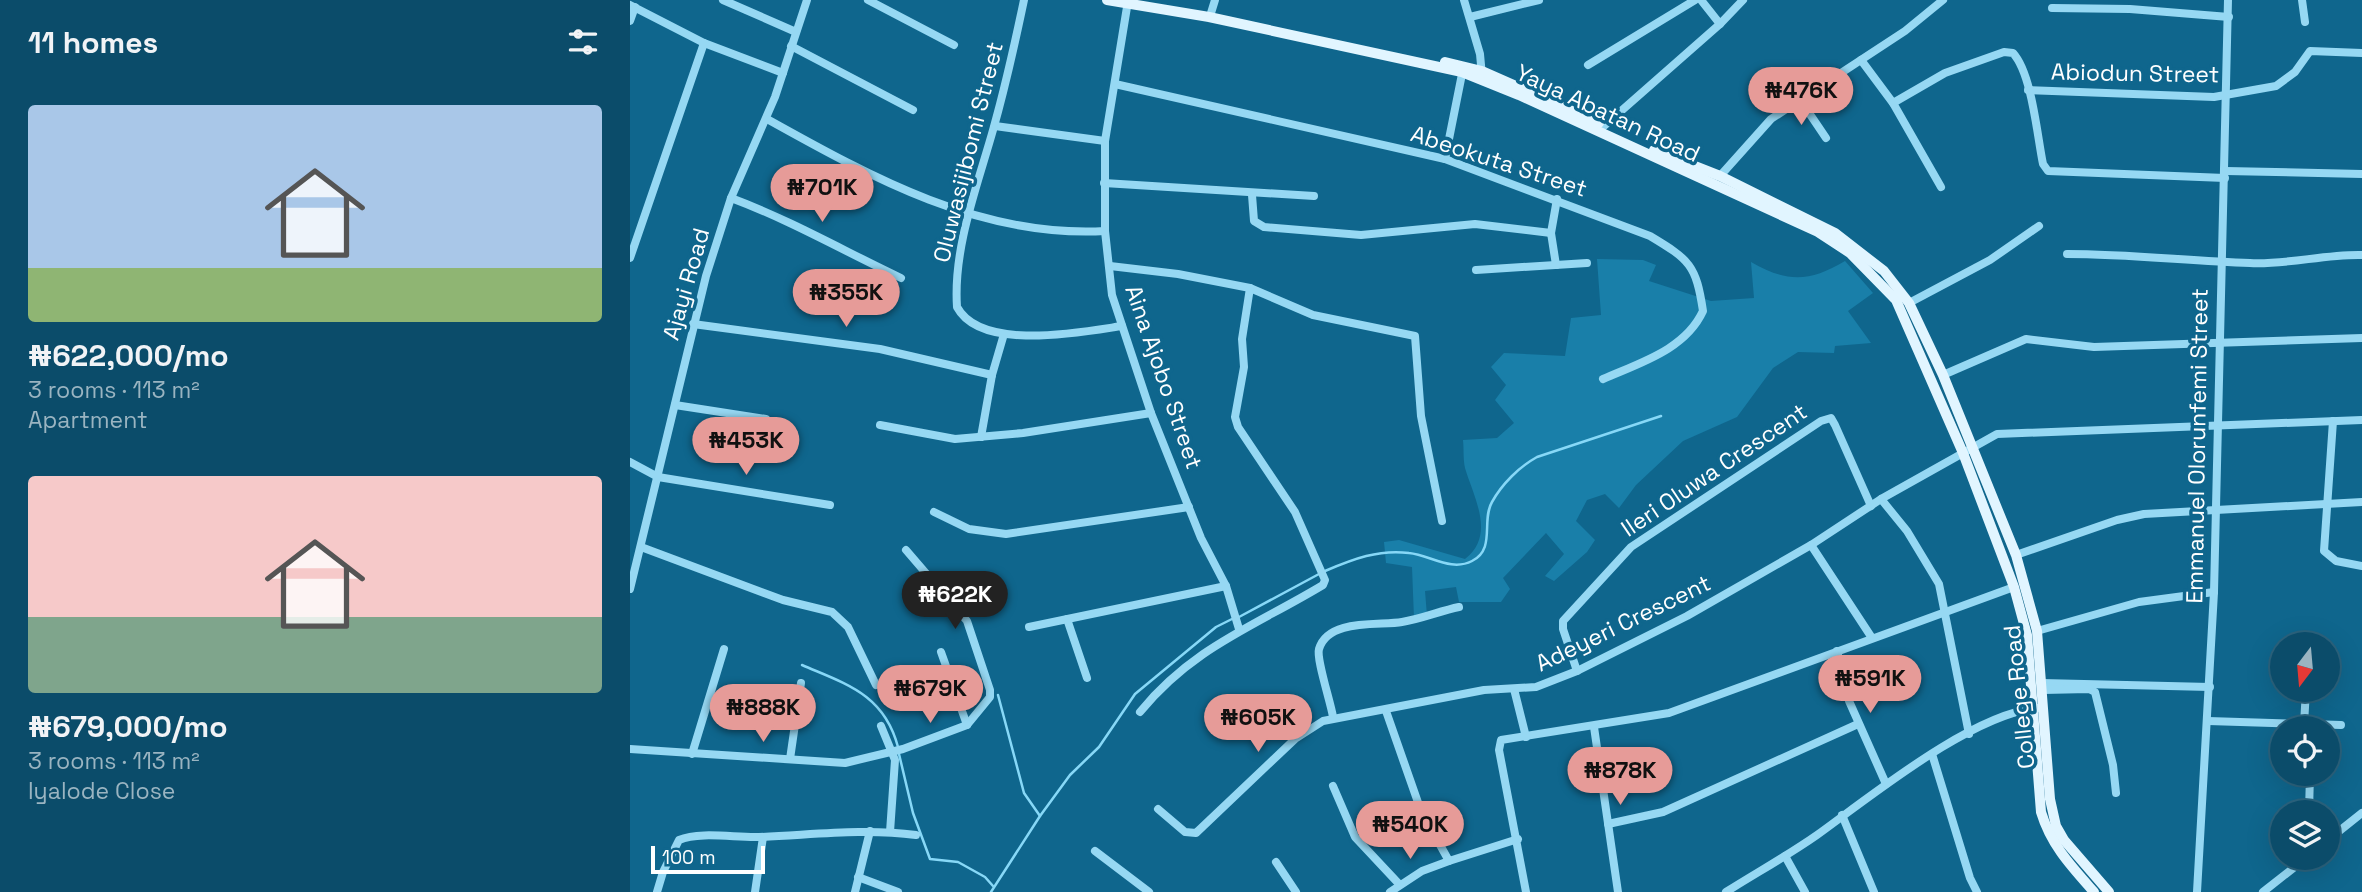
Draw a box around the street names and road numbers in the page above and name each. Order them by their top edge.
street label: Oluwasijibomi Street [926,39,1010,265]
street label: Yaya Abatan Road [1511,57,1705,169]
street label: Abiodun Street [2051,57,2219,89]
street label: Abeokuta Street [1407,118,1591,204]
street label: Ajayi Road [656,225,716,343]
street label: Aina Ajobo Street [1118,281,1210,473]
street label: Emmanuel Olorunfemi Street [2179,288,2215,604]
street label: Ileri Oluwa Crescent [1615,397,1813,543]
street label: Adeyeri Crescent [1530,568,1716,678]
street label: College Road [1997,624,2041,770]

